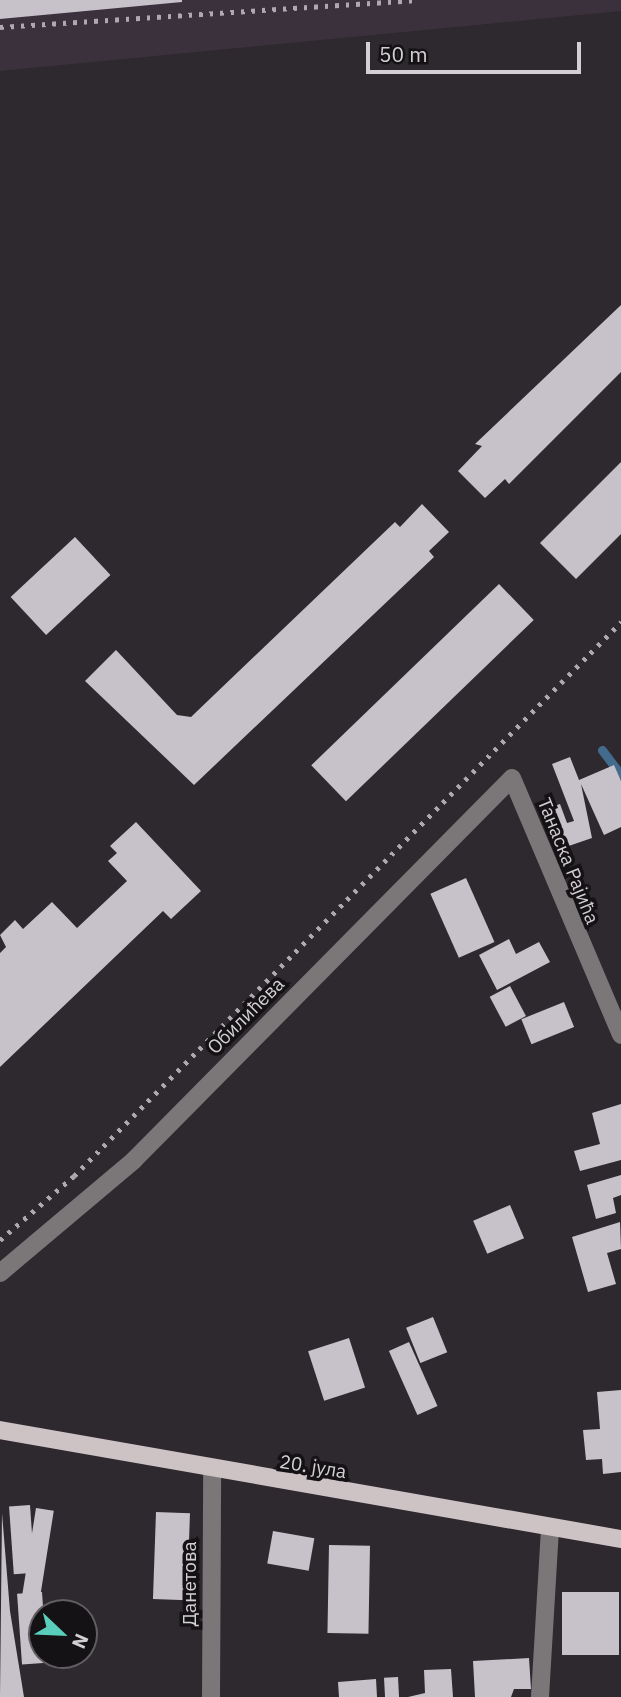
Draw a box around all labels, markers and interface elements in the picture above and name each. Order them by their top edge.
scale bar [369,28,584,72]
text: 50 m [379,40,428,68]
street label: Танаска Рајића [532,795,604,927]
street label: Обилићева [203,973,289,1059]
street label: 20. јула [278,1450,348,1484]
street label: Данетова [179,1541,201,1627]
north arrow [28,1599,98,1669]
text: N [67,1630,94,1652]

